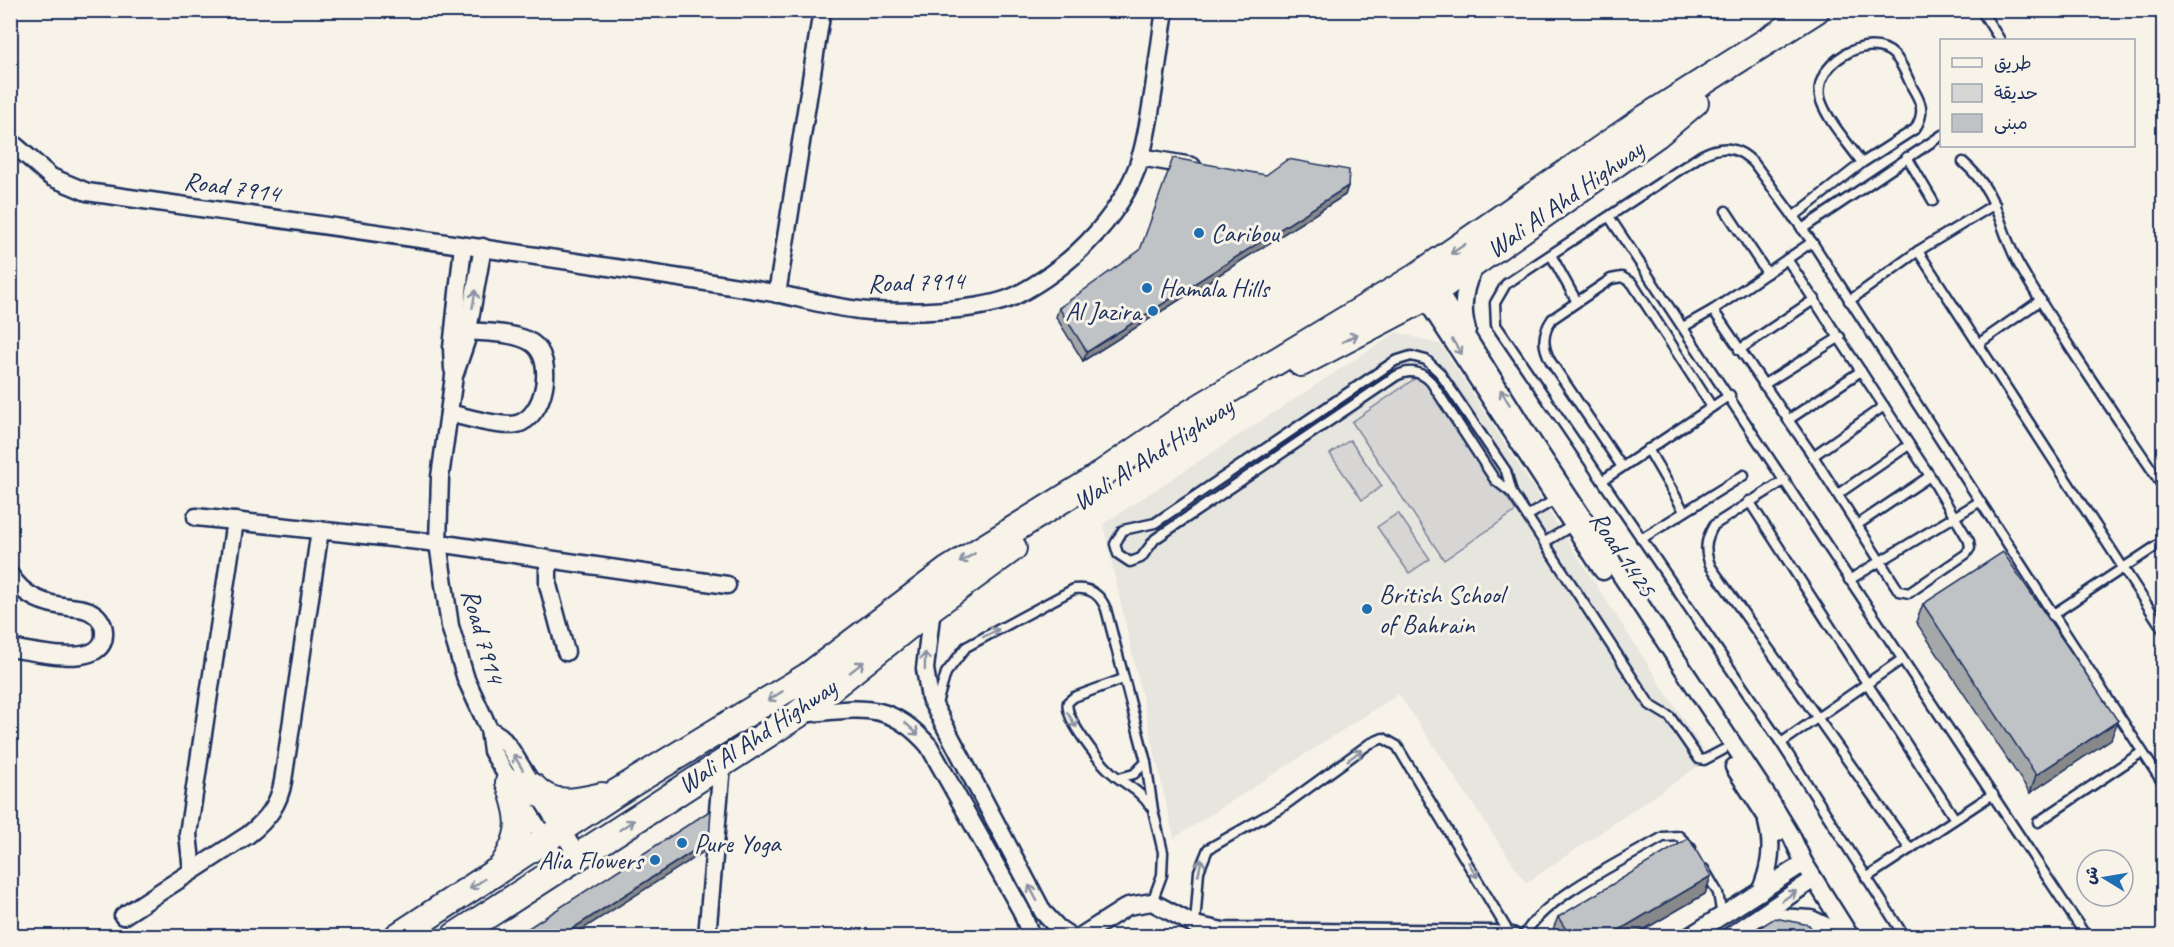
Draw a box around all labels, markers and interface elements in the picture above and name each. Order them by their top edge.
legend [1940,39,2135,147]
text: طريق [1994,52,2032,74]
text: حديقة [1994,82,2038,104]
text: مبنى [1994,112,2028,134]
street label: Wali Al Ahd Highway [1480,131,1652,265]
street label: Road 7914 [182,164,284,210]
place label: Caribou [1211,217,1280,250]
marker: Caribou [1192,226,1206,240]
one-way arrow [1450,243,1467,255]
street label: Road 7914 [867,264,967,300]
place label: Hamala Hills [1159,272,1271,305]
marker: Hamala Hills [1140,281,1154,295]
one-way arrow [468,290,479,309]
place label: Al Jazira [1065,295,1143,328]
marker: Al Jazira [1146,304,1160,318]
one-way arrow [1340,332,1358,343]
one-way arrow [1451,338,1463,355]
street label: Wali Al Ahd Highway [1067,389,1241,518]
one-way arrow [1499,389,1511,406]
street label: Road 1425 [1582,505,1664,604]
one-way arrow [959,553,976,565]
place label: British School of Bahrain [1379,578,1508,641]
street label: Road 7914 [454,585,513,689]
marker: British School of Bahrain [1360,602,1374,616]
one-way arrow [982,627,999,639]
one-way arrow [920,651,931,671]
one-way arrow [848,661,864,674]
street label: Wali Al Ahd Highway [671,670,844,801]
one-way arrow [767,691,784,703]
one-way arrow [1067,711,1079,728]
one-way arrow [904,722,920,736]
one-way arrow [1346,749,1362,761]
one-way arrow [511,754,523,771]
one-way arrow [618,819,635,831]
place label: Pure Yoga [694,827,782,860]
marker: Pure Yoga [675,836,689,850]
place label: Alia Flowers [538,844,645,877]
north arrow [2075,848,2135,908]
marker: Alia Flowers [648,853,662,867]
one-way arrow [1195,858,1207,877]
one-way arrow [1467,861,1479,878]
text: ش [2080,865,2103,886]
one-way arrow [469,878,486,890]
one-way arrow [1027,884,1038,902]
one-way arrow [1781,890,1797,902]

